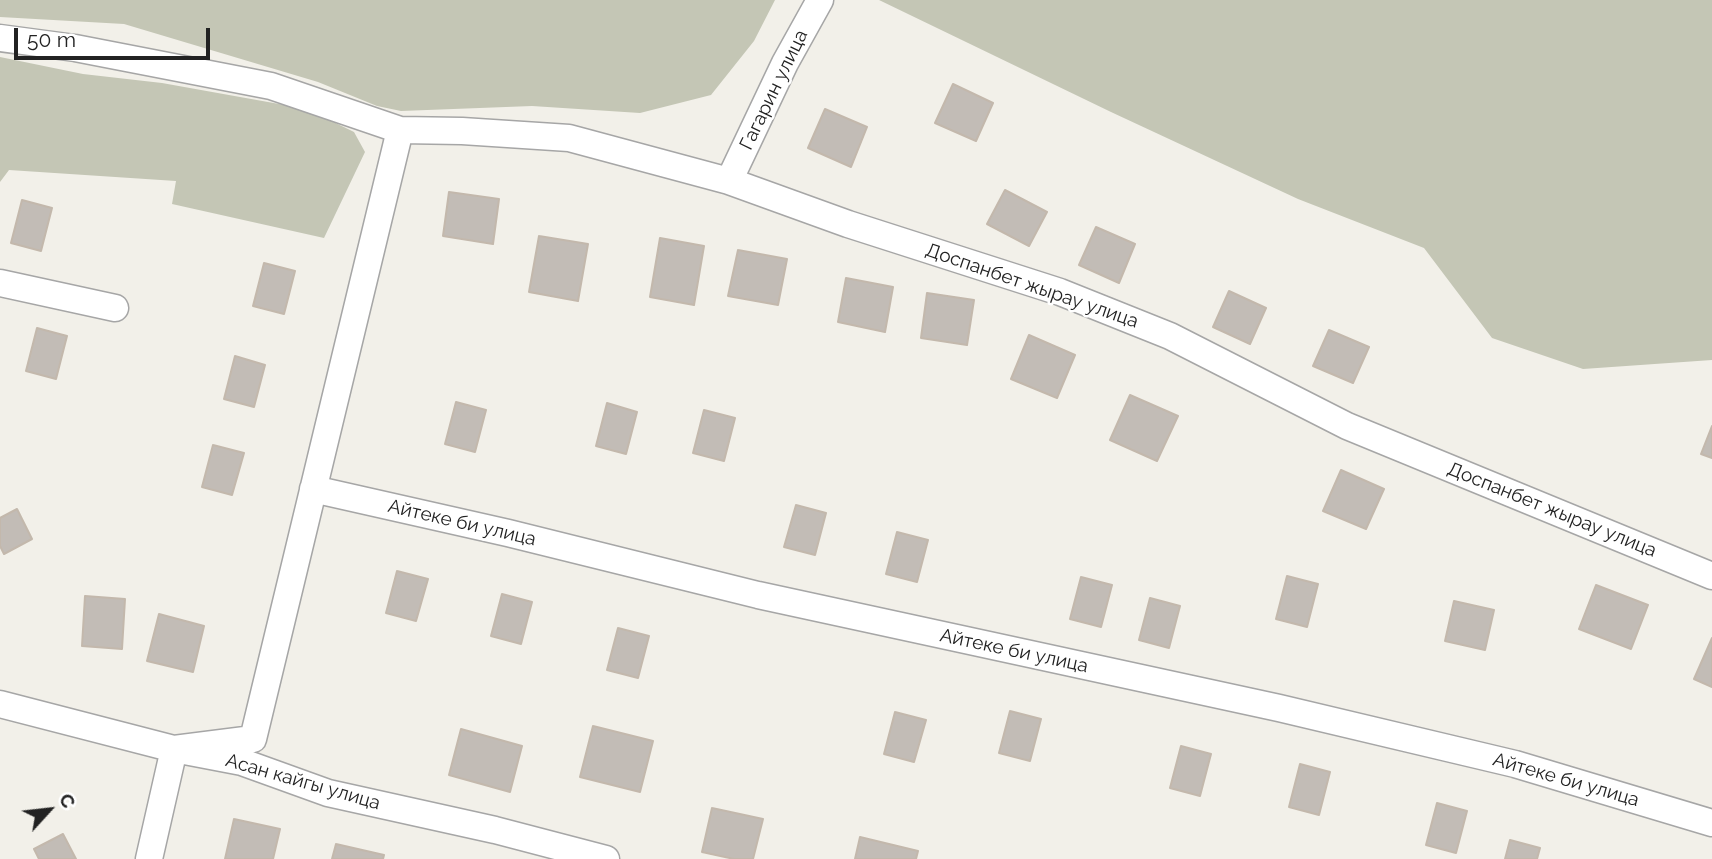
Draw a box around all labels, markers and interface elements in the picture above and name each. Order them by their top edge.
scale bar [18,14,214,58]
street label: Гагарин улица [735,26,813,154]
text: 50 m [27,27,76,52]
street label: Доспанбет жырау улица [923,239,1141,333]
street label: Доспанбет жырау улица [1444,458,1660,562]
street label: Айтеке би улица [386,495,538,551]
street label: Айтеке би улица [938,624,1090,678]
street label: Айтеке би улица [1490,748,1642,812]
street label: Асан кайгы улица [223,749,383,815]
north arrow [14,775,84,845]
text: С [55,790,80,811]

